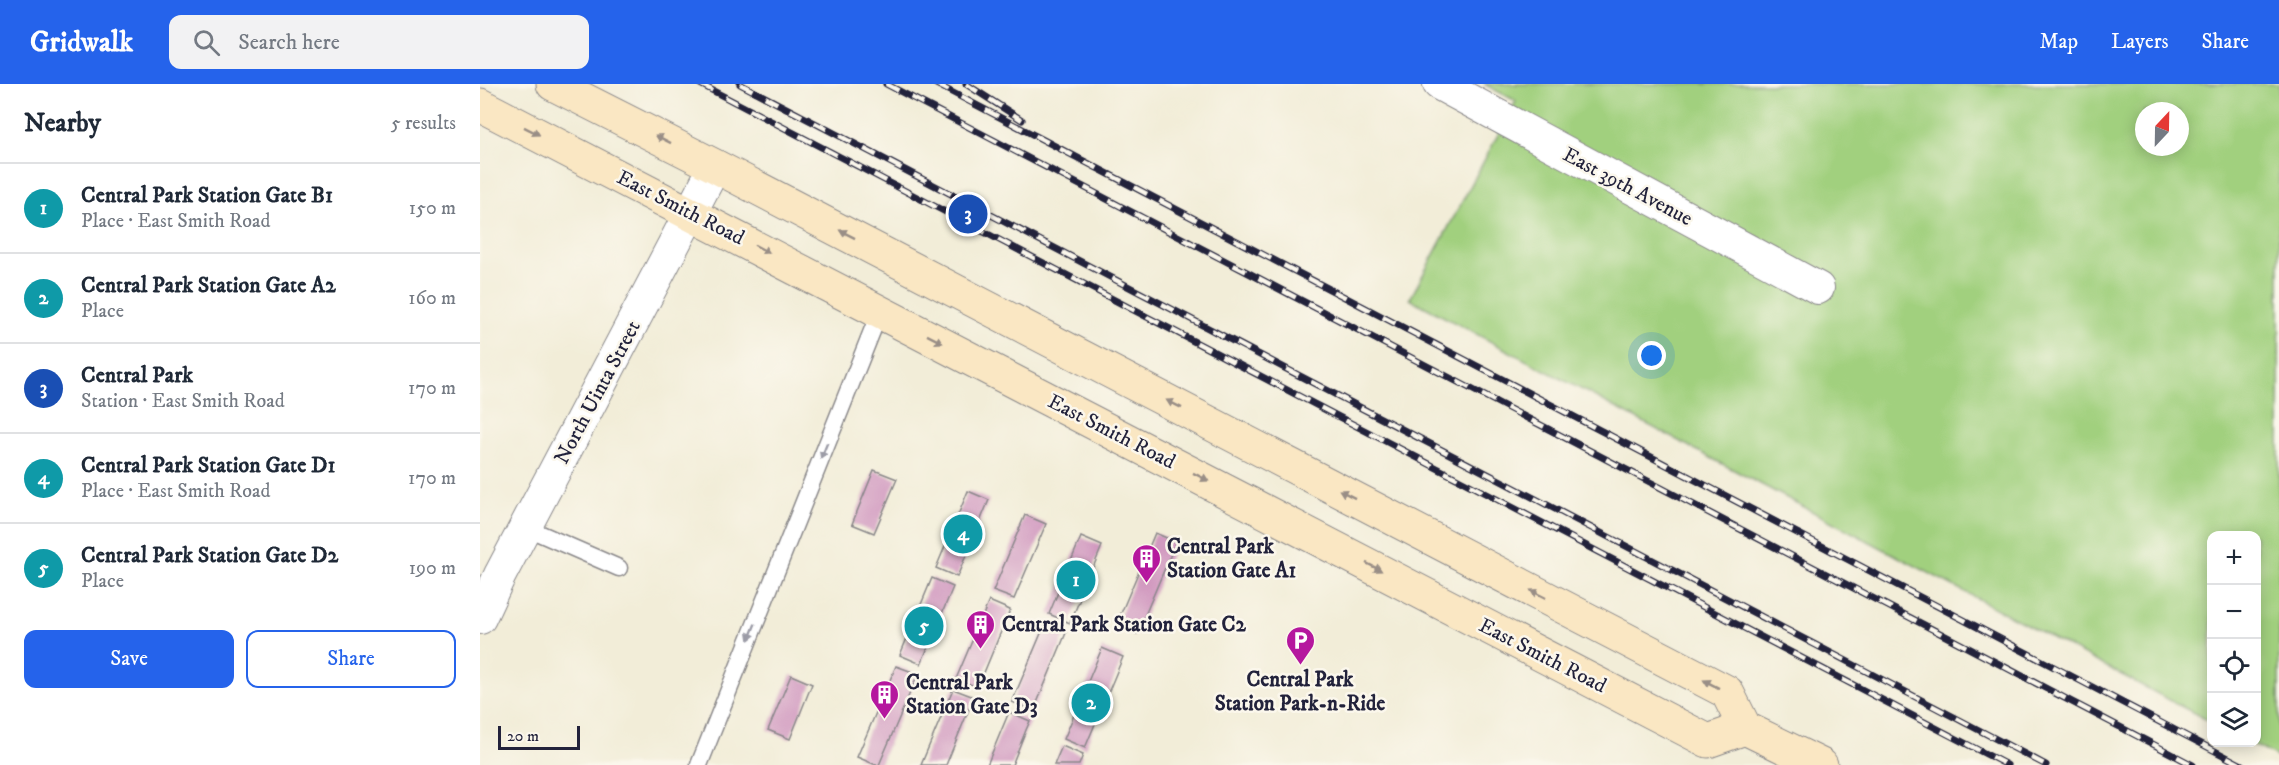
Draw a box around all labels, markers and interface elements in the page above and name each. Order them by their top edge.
search box [169,15,589,69]
text: Gridwalk [30,25,133,60]
icon: search [190,26,223,59]
text: Search here [238,29,340,56]
text: Map [2039,29,2078,55]
text: Layers [2111,29,2169,55]
text: Share [2202,29,2249,55]
north arrow [2135,102,2189,156]
text: Nearby [24,107,101,140]
text: 5 results [391,111,456,136]
one-way arrow [524,126,541,136]
one-way arrow [654,134,671,144]
street label: East 39th Avenue [1558,142,1697,232]
street label: East Smith Road [612,165,749,251]
text: Central Park Station Gate B1 [81,182,333,209]
pin: 3 [948,192,988,236]
text: 1 [40,196,47,221]
text: 150 m [409,196,456,221]
text: Place · East Smith Road [81,209,271,234]
one-way arrow [839,230,856,239]
one-way arrow [754,244,771,254]
text: Central Park Station Gate A2 [81,272,336,299]
text: 2 [39,286,48,311]
text: 160 m [408,286,456,311]
text: Place [81,299,124,324]
street label: North Uinta Street [549,316,647,469]
one-way arrow [927,334,944,344]
your location [1637,341,1666,370]
text: Central Park [81,362,193,389]
text: 3 [40,376,47,401]
text: 170 m [408,376,456,401]
text: Station · East Smith Road [81,389,285,414]
street label: East Smith Road [1043,389,1180,475]
one-way arrow [1165,399,1182,409]
one-way arrow [819,442,828,460]
text: Central Park Station Gate D1 [81,452,335,479]
text: 4 [38,466,49,491]
text: 170 m [408,466,456,491]
one-way arrow [1192,472,1210,482]
text: Place · East Smith Road [81,479,271,504]
one-way arrow [1338,489,1355,499]
pin: 4 [944,512,982,556]
map controls [2207,531,2261,747]
button: + [2207,531,2261,585]
place label: Central Park Station Gate A1 [1167,534,1296,584]
text: Central Park Station Gate D2 [81,542,338,569]
building icon: Central Park Station Gate A1 [1130,542,1162,584]
text: 5 [39,556,48,581]
text: 190 m [409,556,456,581]
pin: 1 [1056,558,1096,602]
one-way arrow [1365,562,1383,572]
text: Place [81,569,124,594]
button: − [2207,585,2261,639]
one-way arrow [1530,589,1547,599]
pin: 5 [904,604,944,648]
building icon: Central Park Station Gate C2 [965,608,997,650]
place label: Central Park Station Gate C2 [1002,612,1247,638]
street label: East Smith Road [1474,613,1611,699]
one-way arrow [747,624,757,642]
parking icon: Central Park Station Park-n-Ride [1284,624,1316,666]
button: Save [24,630,234,688]
button: Share [246,630,456,688]
button: locate [2207,639,2261,693]
place label: Central Park Station Park-n-Ride [1215,667,1385,717]
place label: Central Park Station Gate D3 [906,670,1038,720]
building icon: Central Park Station Gate D3 [869,678,901,720]
one-way arrow [1703,679,1720,689]
pin: 2 [1072,680,1110,726]
button: layers [2207,693,2261,747]
scale bar [498,723,580,750]
text: 20 m [507,726,539,746]

